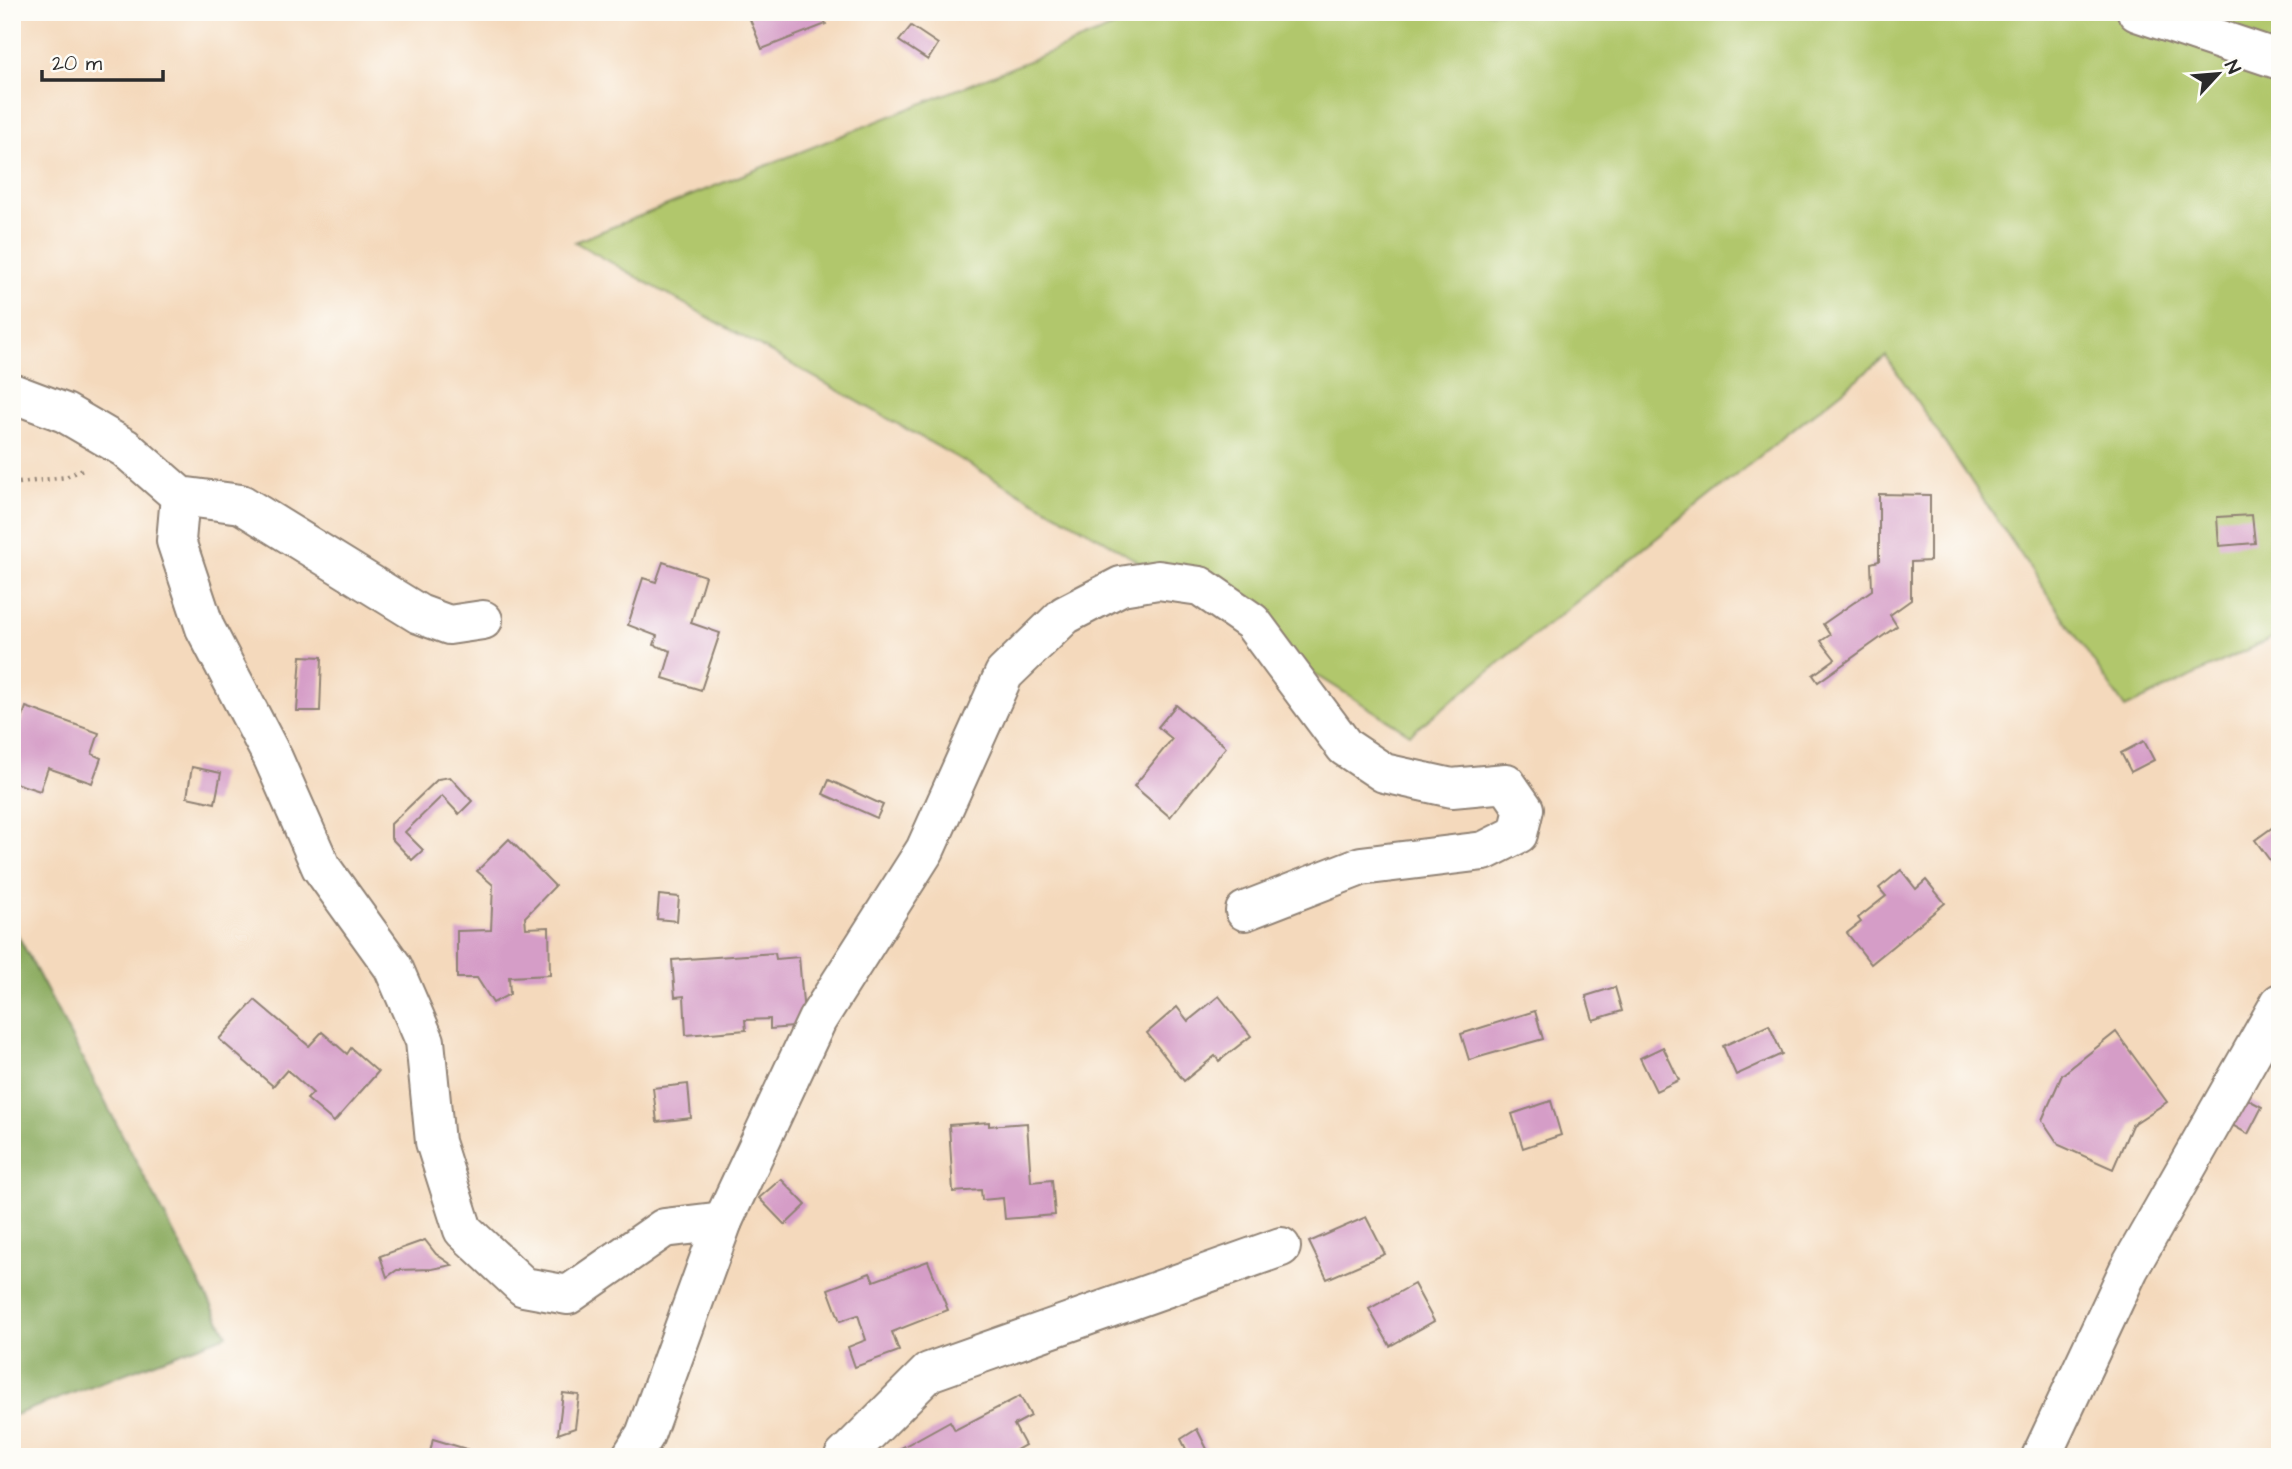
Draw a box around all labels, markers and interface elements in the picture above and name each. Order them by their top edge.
scale bar [42,38,163,82]
north arrow [2184,38,2254,108]
text: 20 m [52,49,103,78]
text: N [2217,56,2247,79]

